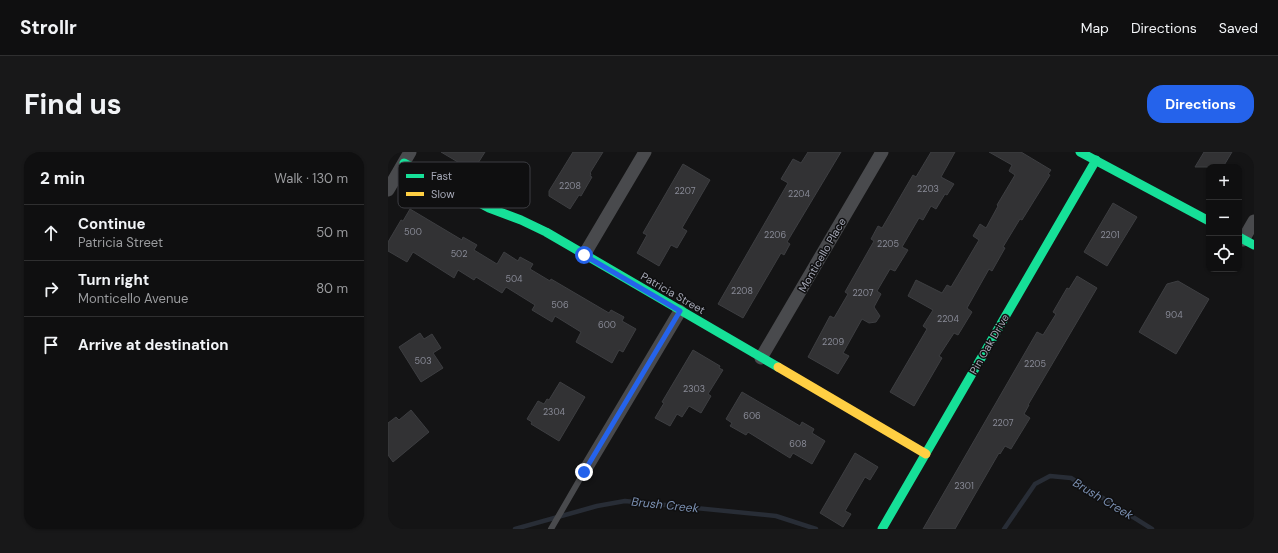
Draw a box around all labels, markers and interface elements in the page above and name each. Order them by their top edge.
text: Strollr [20,15,77,40]
text: Map [1081,19,1109,37]
text: Directions [1131,19,1197,37]
text: Saved [1219,19,1258,37]
button: Directions [1147,85,1254,123]
text: Find us [24,86,122,123]
legend [398,162,530,208]
map controls [1206,164,1242,272]
button: + [1206,164,1242,200]
text: 2 min [40,167,85,189]
text: Fast [431,169,452,183]
text: Walk · 130 m [274,170,348,187]
house number: 2208 [559,180,581,192]
house number: 2203 [917,183,939,195]
house number: 2207 [674,185,696,197]
text: Slow [431,187,455,201]
house number: 2204 [788,188,810,200]
button: − [1206,200,1242,236]
text: Continue [78,214,146,234]
street label: Monticello Place [795,215,849,295]
icon: ahead [40,222,62,244]
text: 50 m [316,224,348,241]
house number: 500 [404,226,422,238]
house number: 2206 [764,229,786,241]
house number: 2201 [1100,229,1120,241]
text: Patricia Street [78,234,163,251]
button: locate [1206,236,1242,272]
house number: 2205 [877,238,899,250]
route start [575,246,593,264]
house number: 502 [451,248,467,260]
street label: Patricia Street [638,269,708,317]
text: Turn right [78,270,149,290]
house number: 504 [505,273,523,285]
icon: right [40,278,62,300]
text: 80 m [316,280,348,297]
house number: 2208 [731,285,753,297]
house number: 2207 [852,287,874,299]
text: Monticello Avenue [78,290,188,307]
house number: 506 [551,299,569,311]
house number: 904 [1165,309,1183,321]
street label: Pin Oak Drive [966,311,1012,377]
house number: 2204 [937,313,959,325]
house number: 600 [598,319,616,331]
icon: arrive [40,334,62,356]
text: Arrive at destination [78,335,229,355]
house number: 2209 [822,336,844,348]
house number: 503 [415,355,431,367]
house number: 2205 [1024,358,1046,370]
house number: 2303 [683,383,705,395]
house number: 2304 [543,406,566,418]
house number: 606 [743,410,761,422]
house number: 2207 [992,417,1014,429]
house number: 608 [789,438,807,450]
route end [575,463,593,481]
water label: Brush Creek [1070,475,1137,524]
house number: 2301 [954,480,974,492]
water label: Brush Creek [630,494,700,517]

